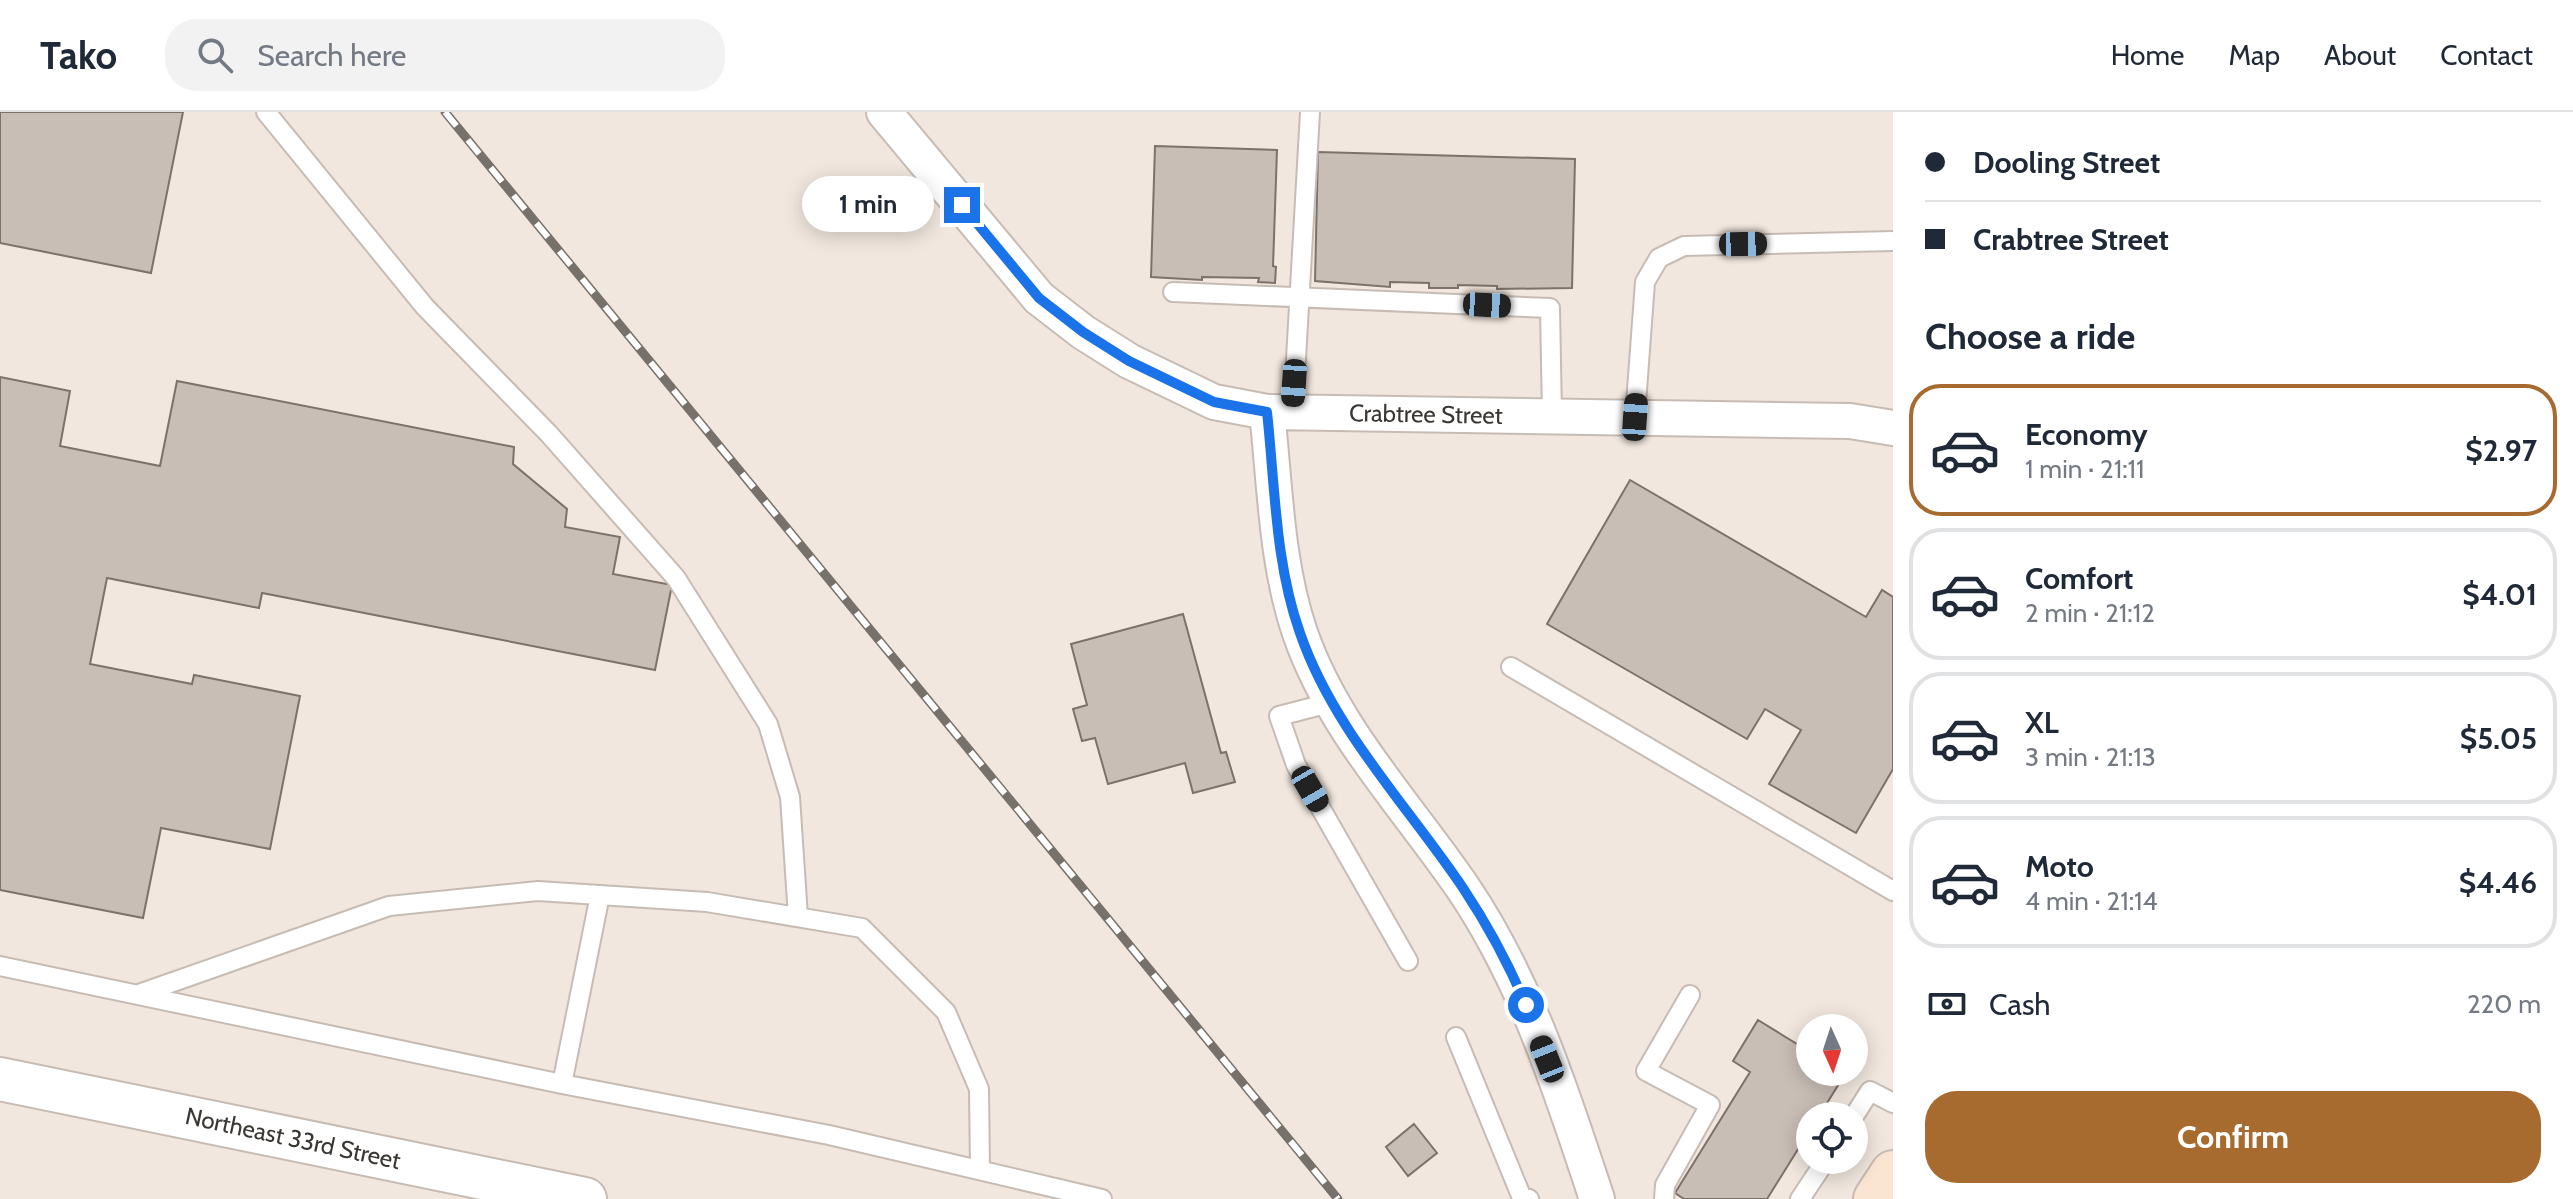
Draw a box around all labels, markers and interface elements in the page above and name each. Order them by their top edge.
search box [165,19,725,91]
text: Tako [40,32,117,79]
icon: search [193,33,237,77]
text: Search here [257,37,406,74]
text: Home [2111,38,2184,72]
text: Map [2228,38,2280,72]
text: About [2324,38,2396,72]
text: Contact [2440,38,2533,72]
text: Dooling Street [1973,144,2160,181]
callout: 1 min [802,177,934,233]
route end [944,187,980,223]
text: 1 min [839,188,897,220]
text: Crabtree Street [1973,221,2169,258]
car [1719,232,1767,256]
car [1462,292,1512,318]
text: Choose a ride [1925,314,2135,358]
car [1280,358,1308,408]
car [1621,392,1649,442]
street label: Crabtree Street [1349,398,1503,430]
icon: car [1929,414,2001,486]
text: Economy [2025,416,2148,453]
text: $2.97 [2465,432,2537,469]
text: 1 min · 21:11 [2025,453,2145,485]
icon: car [1929,558,2001,630]
text: Comfort [2025,560,2133,597]
text: $4.01 [2462,576,2537,613]
text: 2 min · 21:12 [2025,597,2155,629]
icon: car [1929,702,2001,774]
text: XL [2025,704,2059,741]
text: $5.05 [2460,720,2537,757]
text: 3 min · 21:13 [2025,741,2156,773]
car [1288,762,1332,816]
icon: car [1929,846,2001,918]
text: Moto [2025,848,2094,885]
text: $4.46 [2459,864,2537,901]
text: 4 min · 21:14 [2025,885,2158,917]
icon: cash [1925,982,1969,1026]
text: Cash [1989,986,2051,1023]
route start [1508,987,1544,1023]
text: 220 m [2467,988,2541,1020]
north arrow [1796,1014,1868,1086]
map controls [1796,1014,1868,1174]
car [1527,1032,1567,1086]
button: Confirm [1925,1091,2541,1183]
street label: Northeast 33rd Street [183,1101,403,1175]
button: locate [1796,1102,1868,1174]

